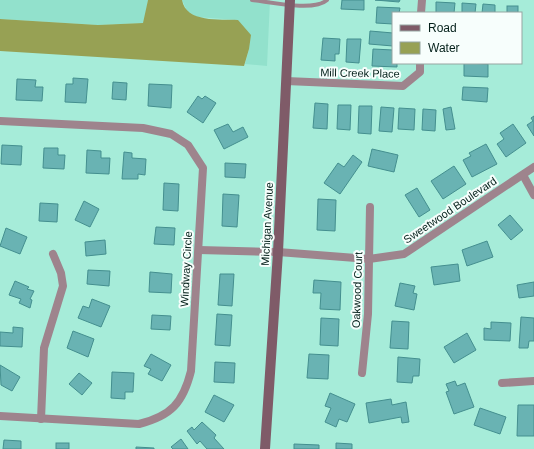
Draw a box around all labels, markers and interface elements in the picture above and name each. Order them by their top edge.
legend [392,12,522,64]
text: Road [428,21,457,35]
text: Water [428,41,460,55]
street label: Mill Creek Place [320,66,400,80]
street label: Sweetwood Boulevard [401,174,499,246]
street label: Michigan Avenue [259,182,275,266]
street label: Windway Circle [178,231,194,307]
street label: Oakwood Court [350,252,364,328]

